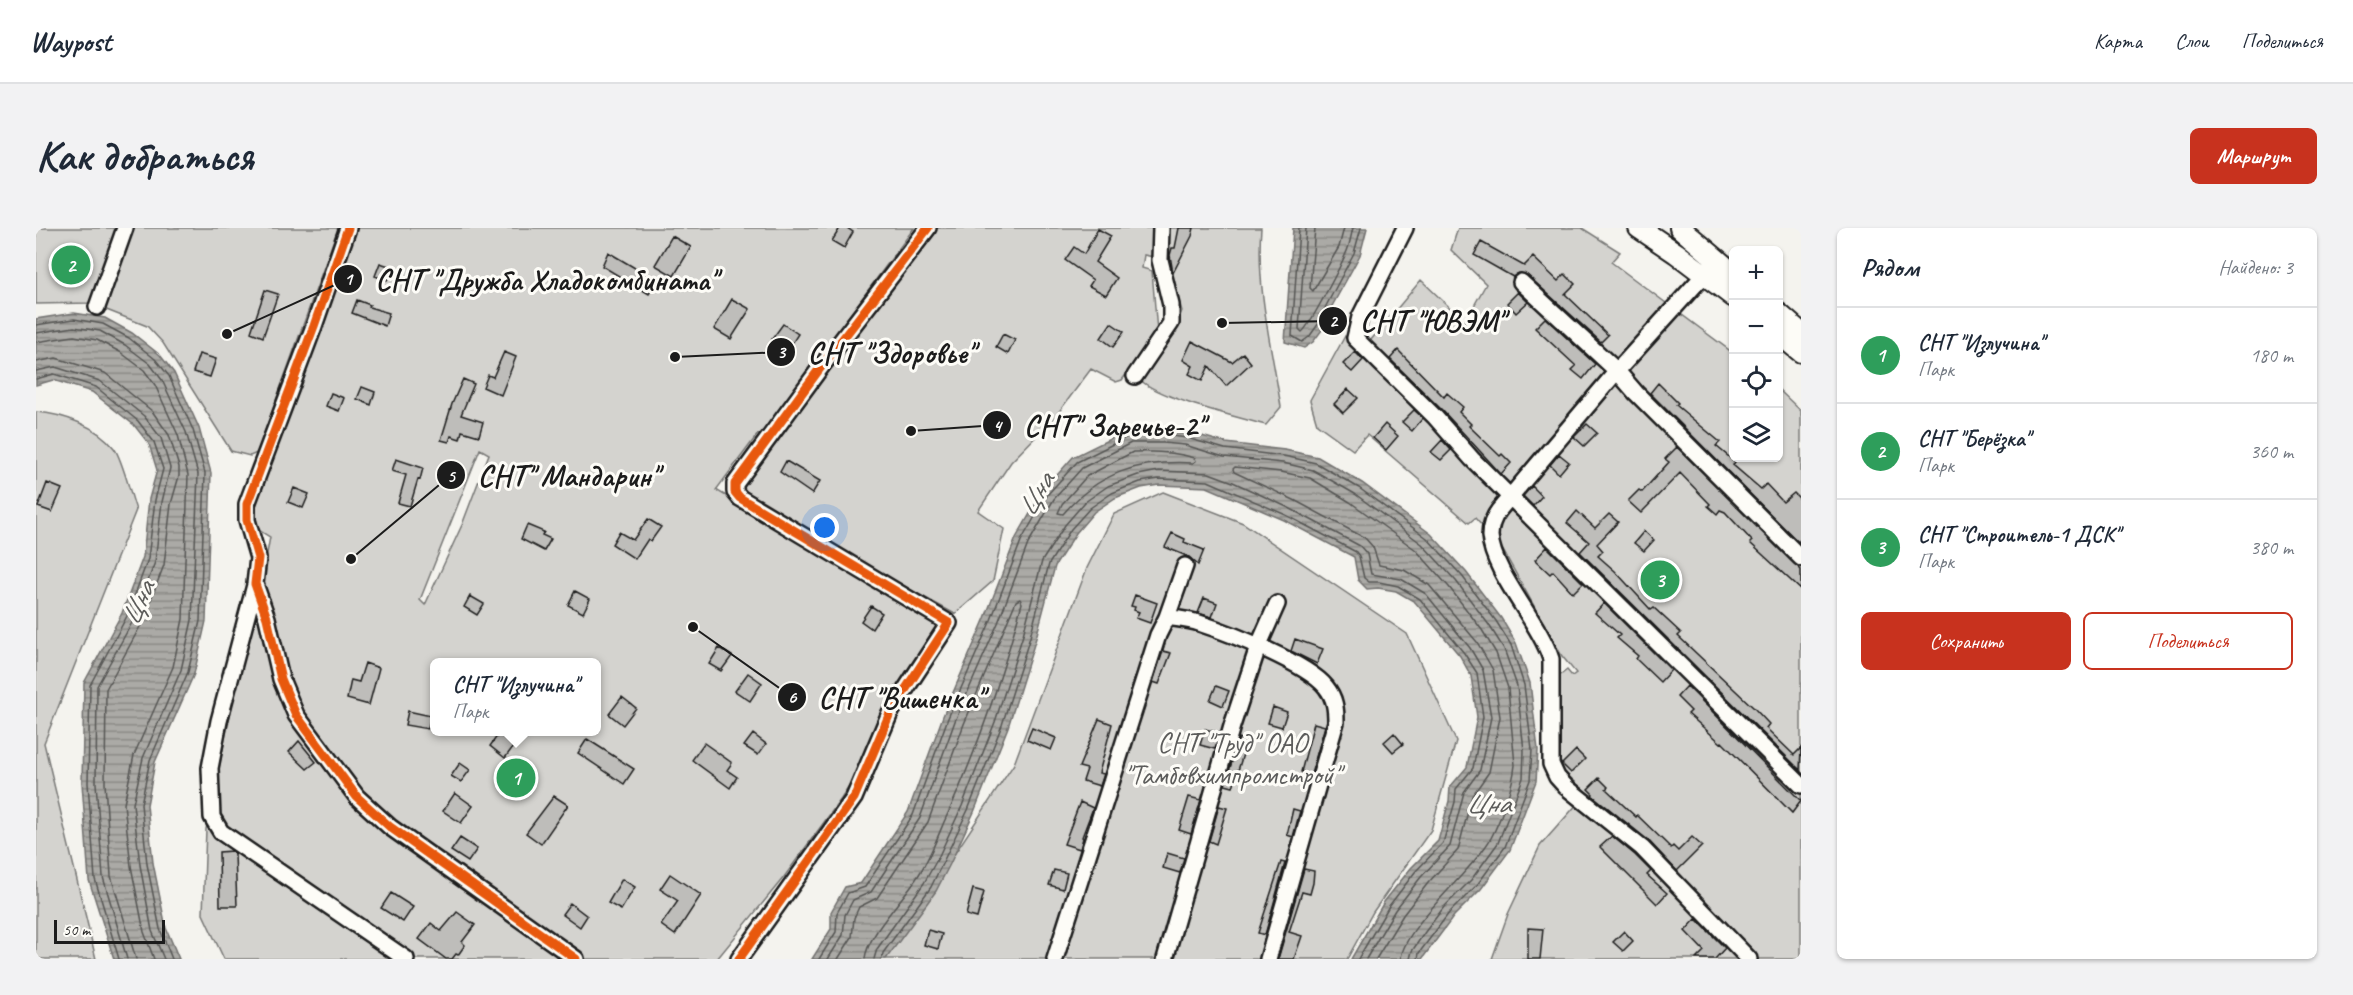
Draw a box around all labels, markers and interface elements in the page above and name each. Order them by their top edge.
text: Waypost [30,24,111,59]
text: Карта [2094,28,2142,54]
text: Слои [2175,28,2209,54]
text: Поделиться [2242,28,2323,54]
button: Маршрут [2190,128,2317,184]
text: Как добраться [36,130,253,183]
pin: 2 [51,243,90,288]
map controls [1729,246,1783,462]
button: + [1729,246,1783,300]
text: Рядом [1861,251,1919,284]
callout: СНТ "Дружба Хладокомбината" [333,255,729,303]
text: Найдено: 3 [2218,255,2293,280]
text: СНТ "Дружба Хладокомбината" [375,261,723,299]
text: 1 [344,268,354,290]
callout: СНТ "ЮВЭМ" [1318,297,1516,345]
button: − [1729,300,1783,354]
text: СНТ "ЮВЭМ" [1360,302,1511,340]
text: 2 [1329,310,1339,332]
callout: СНТ "Здоровье" [766,328,986,376]
text: СНТ "Излучина" [1918,329,2044,357]
text: СНТ "Здоровье" [808,334,981,372]
text: 3 [777,341,787,363]
text: 1 [1876,343,1885,368]
text: 180 m [2250,343,2293,368]
button: locate [1729,354,1783,408]
text: Парк [1918,357,1954,382]
callout: СНТ" Заречье-2" [982,401,1216,449]
text: СНТ" Заречье-2" [1024,407,1211,445]
button: layers [1729,408,1783,462]
text: 4 [993,415,1003,437]
text: СНТ "Берёзка" [1918,425,2030,453]
text: 2 [1876,439,1885,464]
text: 360 m [2250,439,2293,464]
callout: СНТ" Мандарин" [436,451,670,499]
text: Парк [1918,453,1954,478]
text: СНТ" Мандарин" [478,457,665,495]
water label: Цна [1007,462,1064,523]
text: 5 [447,465,457,487]
your location [810,513,839,542]
text: СНТ "Строитель-1 ДСК" [1918,521,2120,549]
text: 3 [1876,535,1885,560]
text: 380 m [2250,535,2293,560]
text: Парк [1918,549,1954,574]
pin: 3 [1640,558,1680,602]
water label: Цна [110,572,165,631]
button: Сохранить [1861,612,2071,670]
button: Поделиться [2083,612,2293,670]
popup [430,658,601,736]
text: СНТ "Излучина" [453,671,578,699]
callout: СНТ "Вишенка" [777,673,995,721]
text: СНТ "Вишенка" [819,679,990,717]
text: 6 [788,686,798,708]
text: Парк [453,699,488,724]
park label: СНТ "Труд" ОАО "Тамбовхимпромстрой" [1124,725,1345,792]
pin: 1 [496,756,536,800]
water label: Цна [1466,784,1513,822]
scale bar [54,917,165,944]
text: 50 m [63,920,90,940]

